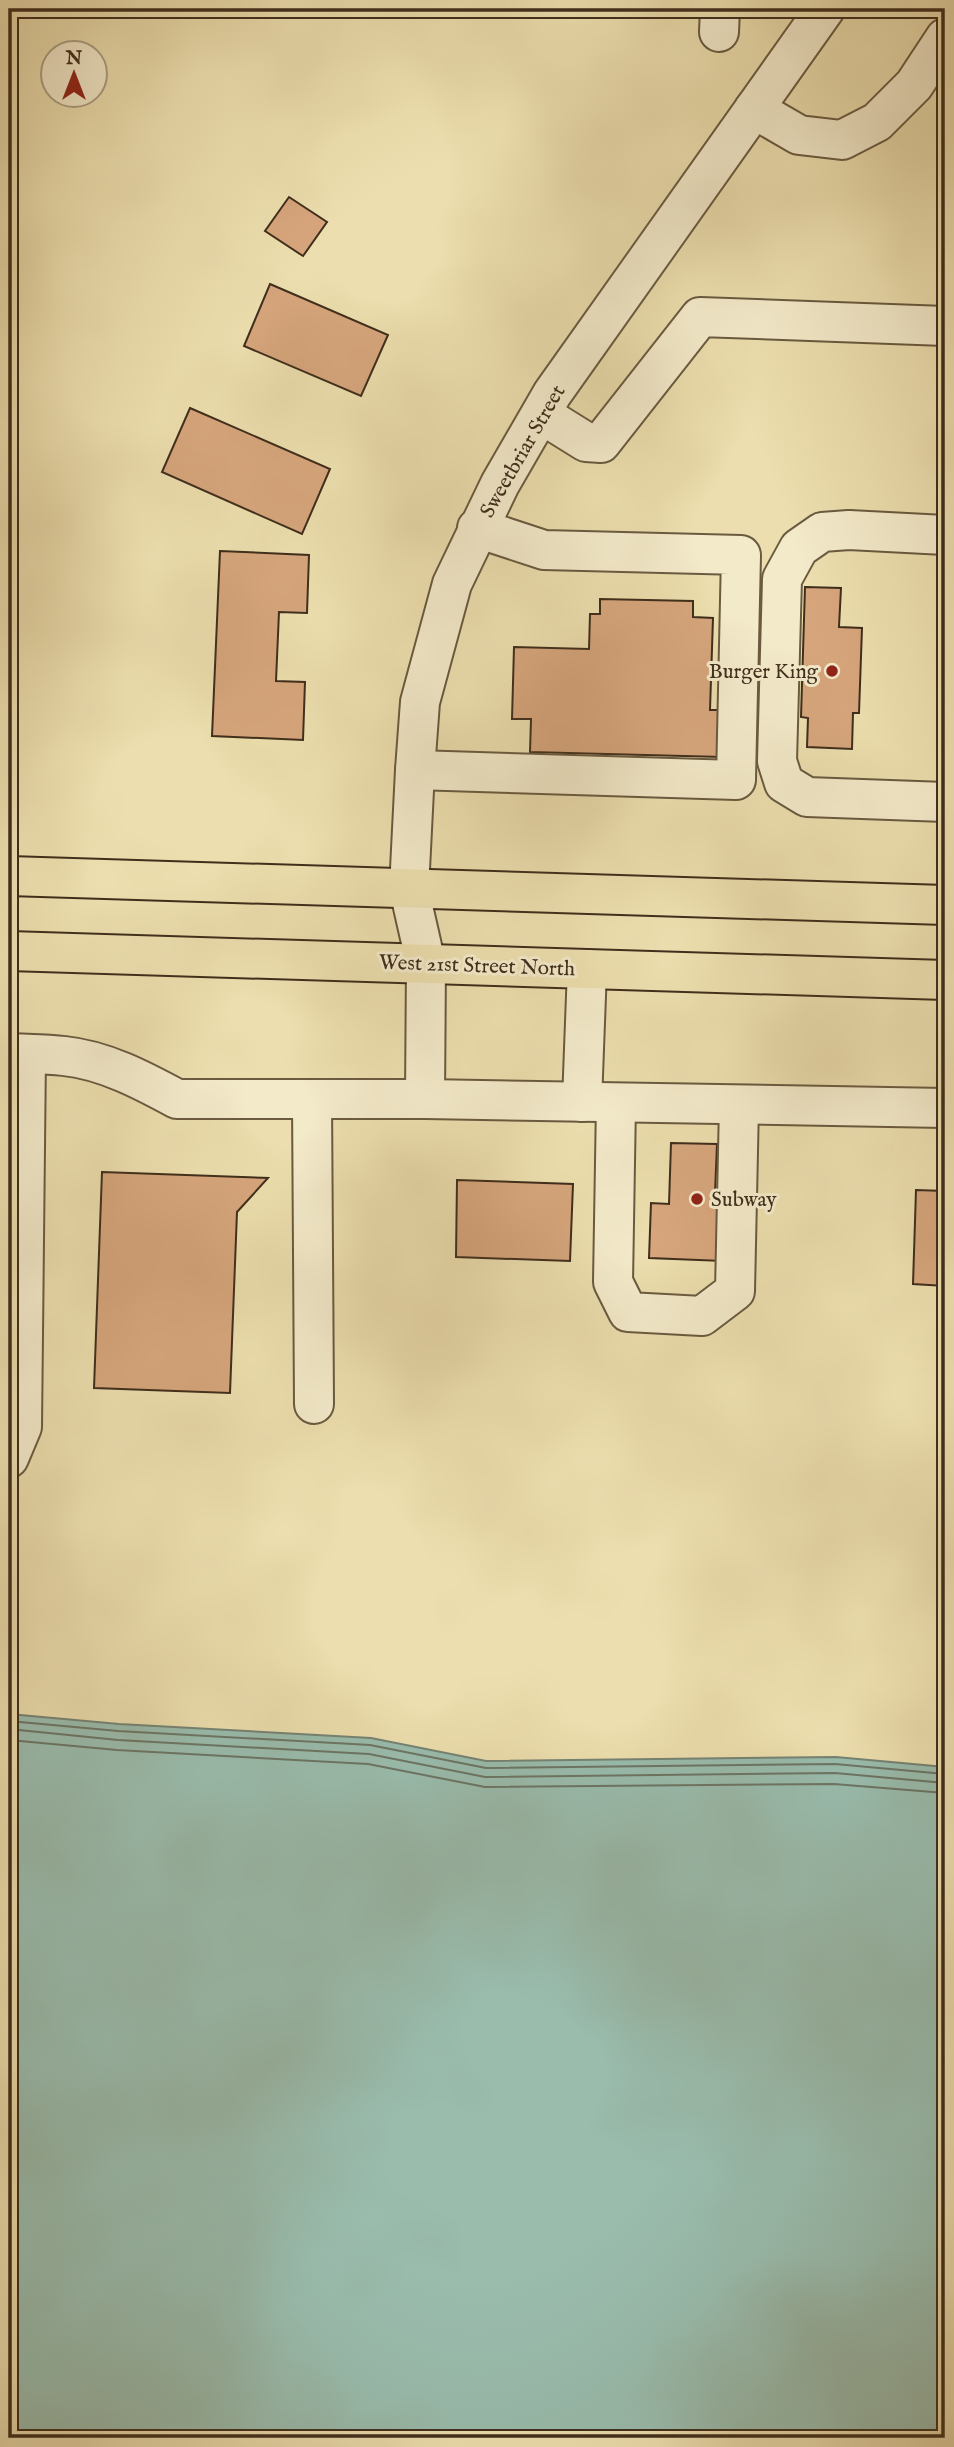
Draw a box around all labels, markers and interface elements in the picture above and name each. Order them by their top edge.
north arrow [38,38,108,108]
text: N [65,47,83,71]
street label: Sweetbriar Street [474,381,572,523]
place label: Burger King [709,659,819,686]
marker: Burger King [824,663,840,679]
street label: West 21st Street North [378,950,576,983]
place label: Subway [711,1187,777,1214]
marker: Subway [689,1191,705,1207]

